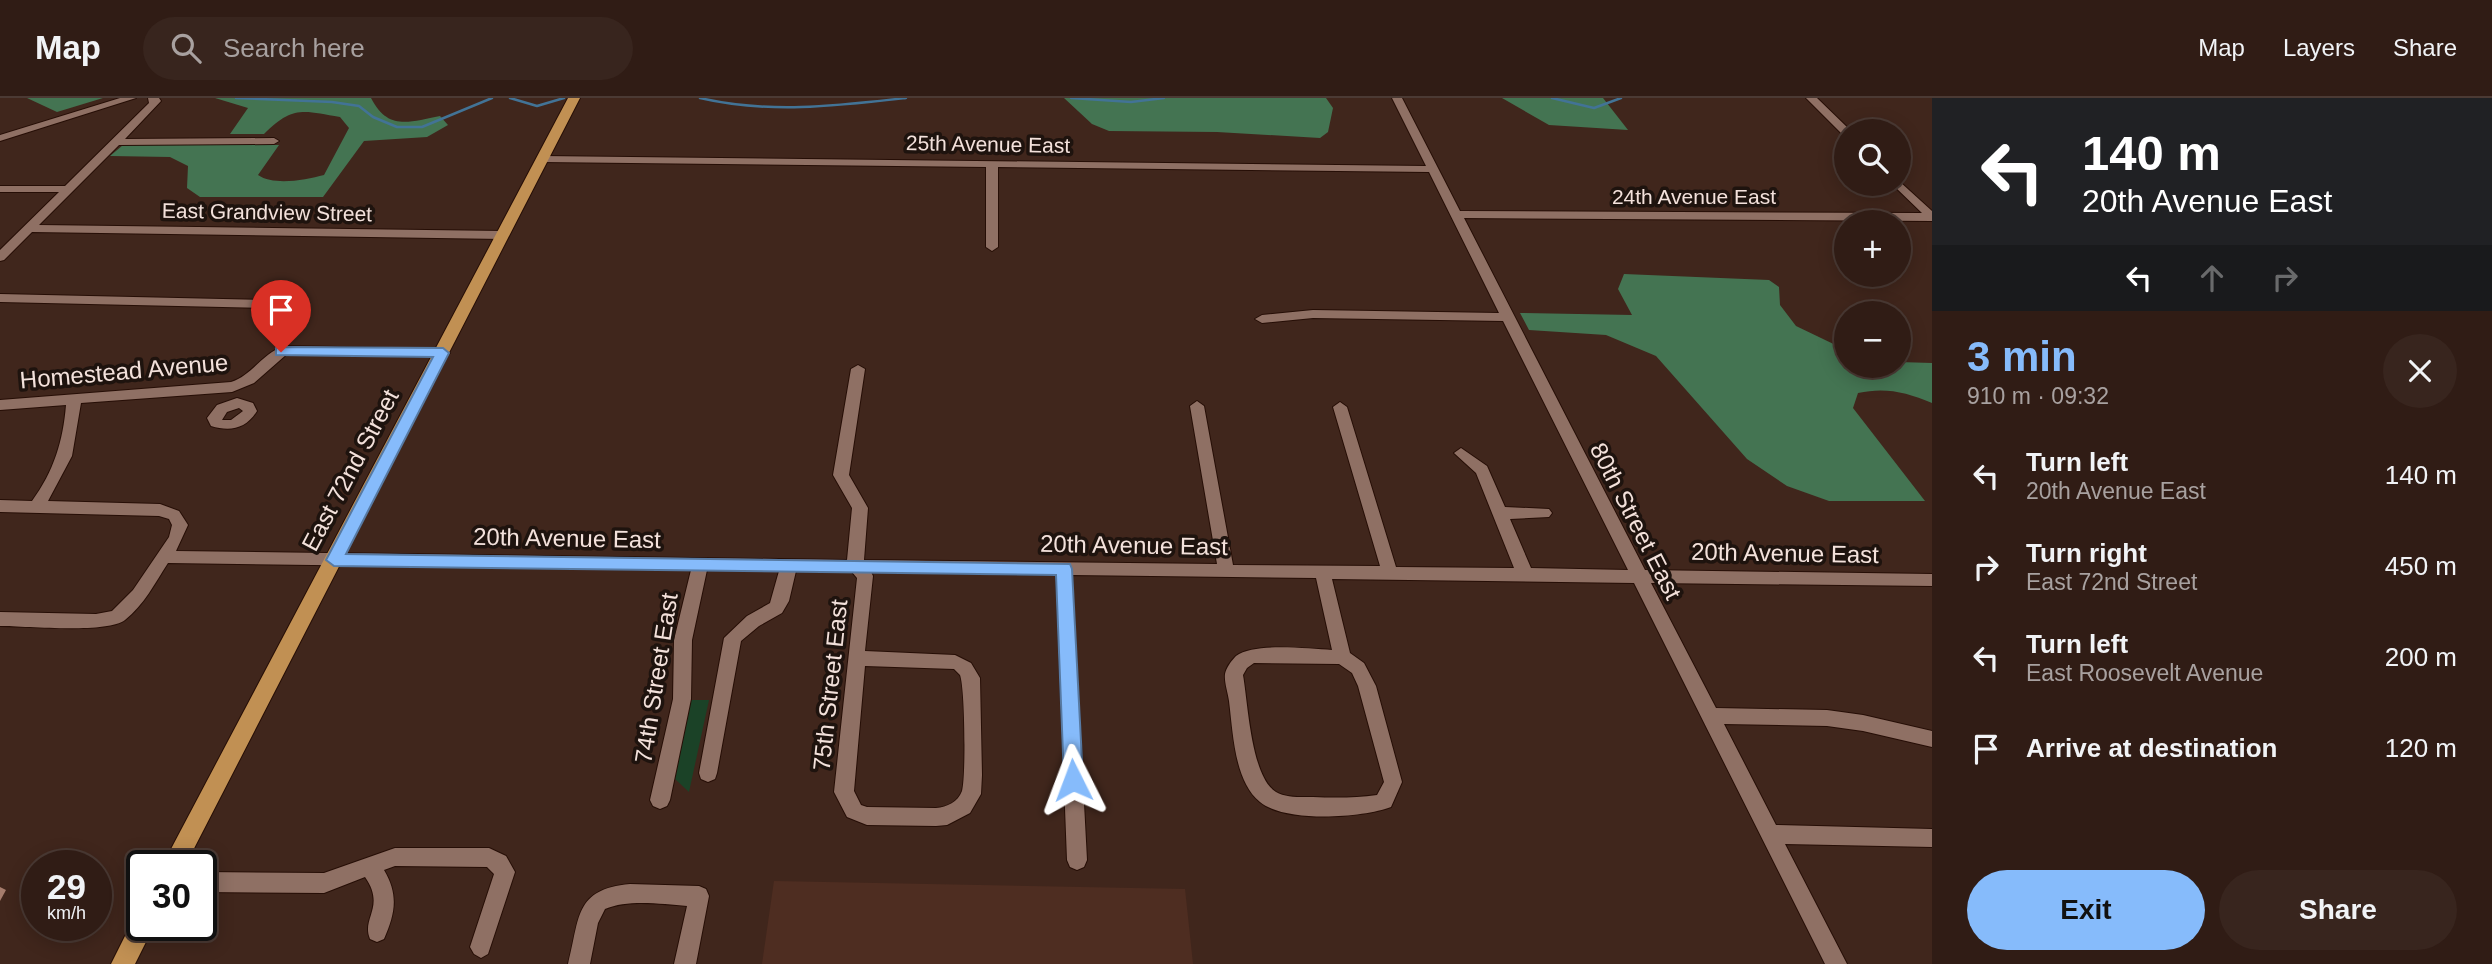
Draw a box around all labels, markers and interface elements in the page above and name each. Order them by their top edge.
search box [143,17,633,80]
text: Map [35,29,101,66]
icon: search [167,29,205,67]
text: Search here [223,33,365,63]
text: Map [2198,34,2245,61]
text: Layers [2283,34,2355,61]
text: Share [2393,34,2457,61]
map controls [1834,119,1911,378]
button: search [1834,119,1911,196]
icon: left [1967,126,2058,217]
text: 140 m [2082,126,2221,180]
street label: 25th Avenue East [906,131,1070,157]
text: 20th Avenue East [2082,183,2332,219]
street label: 24th Avenue East [1612,185,1776,208]
street label: East Grandview Street [162,199,372,225]
button: + [1834,210,1911,287]
icon: left [2120,259,2158,297]
icon: ahead [2193,259,2231,297]
icon: right [2266,259,2304,297]
pin [251,280,311,352]
icon: arrive [262,291,300,329]
button: − [1834,301,1911,378]
text: 3 min [1967,333,2077,380]
button: close [2383,334,2457,408]
street label: Homestead Avenue [19,348,229,394]
text: 910 m · 09:32 [1967,383,2109,409]
street label: East 72nd Street [296,384,404,555]
street label: 80th Street East [1585,438,1687,604]
text: Turn left [2026,447,2128,477]
icon: left [1967,457,2005,495]
text: 140 m [2385,460,2457,490]
text: 20th Avenue East [2026,478,2206,504]
street label: 20th Avenue East [473,523,661,553]
street label: 20th Avenue East [1040,530,1228,560]
street label: 20th Avenue East [1691,538,1879,568]
text: Turn right [2026,538,2147,568]
icon: right [1967,548,2005,586]
text: 450 m [2385,551,2457,581]
text: East 72nd Street [2026,569,2197,595]
street label: 74th Street East [629,591,683,765]
street label: 75th Street East [808,598,852,772]
text: Turn left [2026,629,2128,659]
icon: left [1967,639,2005,677]
text: 200 m [2385,642,2457,672]
text: East Roosevelt Avenue [2026,660,2263,686]
icon: arrive [1967,730,2005,768]
text: Arrive at destination [2026,733,2277,763]
text: 120 m [2385,733,2457,763]
position arrow [1036,743,1110,817]
speed limit sign: 30 [126,850,217,941]
text: 29 [47,867,86,906]
button: Exit [1967,870,2205,950]
button: Share [2219,870,2457,950]
text: km/h [47,903,86,923]

